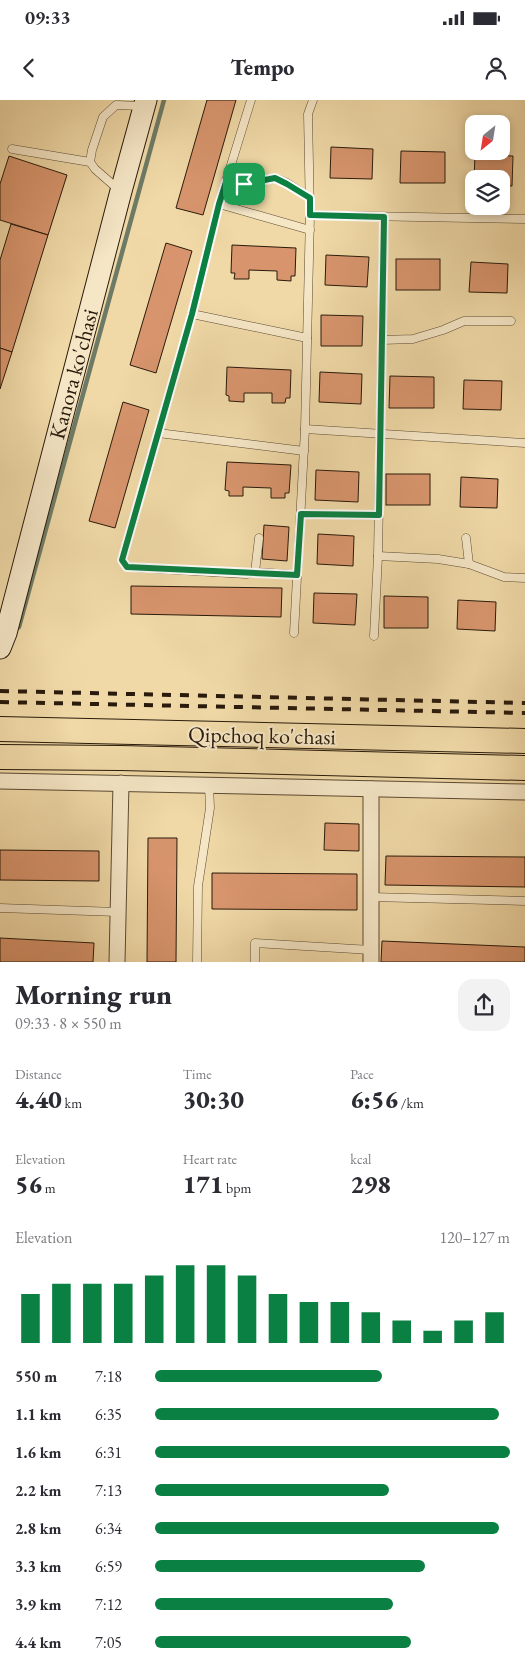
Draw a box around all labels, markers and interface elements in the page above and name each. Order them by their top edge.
text: 09:33 [25,5,71,30]
text: Tempo [231,53,294,82]
icon: back [15,54,43,82]
icon: person [482,54,510,82]
north arrow [465,115,510,160]
map controls [465,115,510,215]
pin [223,163,265,205]
icon: arrive [230,170,258,198]
button: layers [465,170,510,215]
street label: Kanora ko'chasi [42,306,105,443]
street label: Qipchoq ko'chasi [188,720,336,751]
text: Morning run [15,976,172,1012]
button: share [458,979,510,1031]
text: 09:33 · 8 × 550 m [15,1013,122,1034]
text: Distance [15,1065,62,1083]
text: Time [183,1065,212,1083]
text: Pace [350,1065,374,1083]
text: 4.40 [15,1083,62,1115]
text: 30:30 [183,1083,244,1115]
text: 6:56 [350,1083,398,1115]
text: km [62,1094,82,1112]
text: /km [398,1094,424,1112]
text: Elevation [15,1150,65,1168]
text: Heart rate [183,1150,237,1168]
text: kcal [350,1150,371,1168]
text: 56 [15,1168,42,1200]
text: 171 [183,1168,223,1200]
text: 298 [350,1168,391,1200]
text: m [42,1179,56,1197]
text: bpm [223,1179,251,1197]
text: Elevation [15,1227,73,1248]
text: 120–127 m [439,1227,510,1248]
text: 550 m [15,1366,57,1387]
text: 7:18 [95,1366,122,1387]
text: 1.1 km [15,1404,61,1425]
text: 6:35 [95,1404,122,1425]
text: 1.6 km [15,1442,61,1463]
text: 6:31 [95,1442,122,1463]
text: 2.2 km [15,1480,61,1501]
text: 7:13 [95,1480,122,1501]
text: 2.8 km [15,1518,61,1539]
text: 6:34 [95,1518,122,1539]
text: 3.3 km [15,1556,61,1577]
text: 6:59 [95,1556,122,1577]
text: 3.9 km [15,1594,61,1615]
text: 7:12 [95,1594,122,1615]
text: 4.4 km [15,1632,61,1653]
text: 7:05 [95,1632,122,1653]

